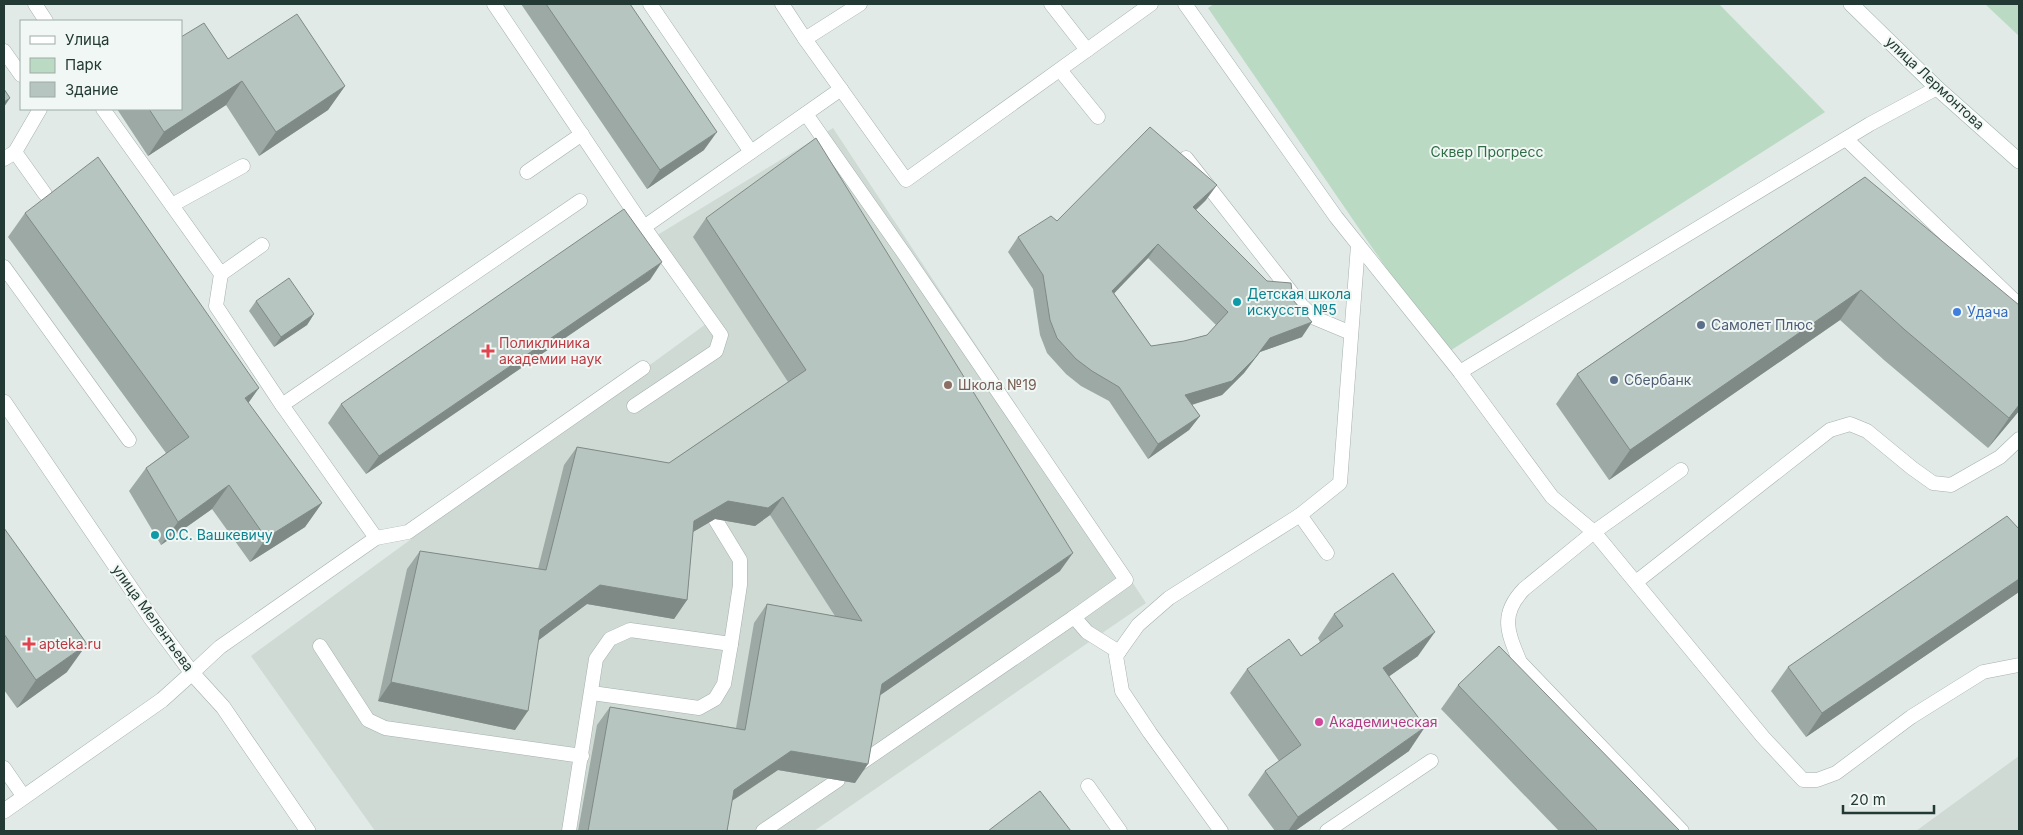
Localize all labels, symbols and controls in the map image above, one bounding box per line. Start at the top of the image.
legend [20,20,182,110]
text: Улица [65,30,109,49]
street label: улица Лермонтова [1882,32,1988,133]
text: Парк [65,55,102,74]
text: Здание [65,80,119,99]
park label: Сквер Прогресс [1431,143,1543,160]
place label: Детская школа искусств №5 [1247,285,1351,318]
marker: Детская школа искусств №5 [1231,296,1243,308]
place label: Удача [1967,303,2008,320]
marker: Удача [1951,306,1963,318]
place label: Самолет Плюс [1711,316,1813,333]
marker: Самолет Плюс [1695,319,1707,331]
place label: Поликлиника академии наук [499,334,602,367]
marker: Поликлиника академии наук [481,344,495,358]
place label: Сбербанк [1624,371,1692,388]
marker: Сбербанк [1608,374,1620,386]
place label: Школа №19 [958,376,1037,393]
marker: Школа №19 [942,379,954,391]
place label: О.С. Вашкевичу [165,526,273,543]
marker: О.С. Вашкевичу [149,529,161,541]
street label: улица Мелентьева [109,561,198,674]
place label: apteka.ru [39,635,101,652]
marker: apteka.ru [23,638,35,650]
place label: Академическая [1329,713,1438,730]
marker: Академическая [1313,716,1325,728]
scale bar [1843,782,1934,814]
text: 20 m [1850,790,1886,809]

